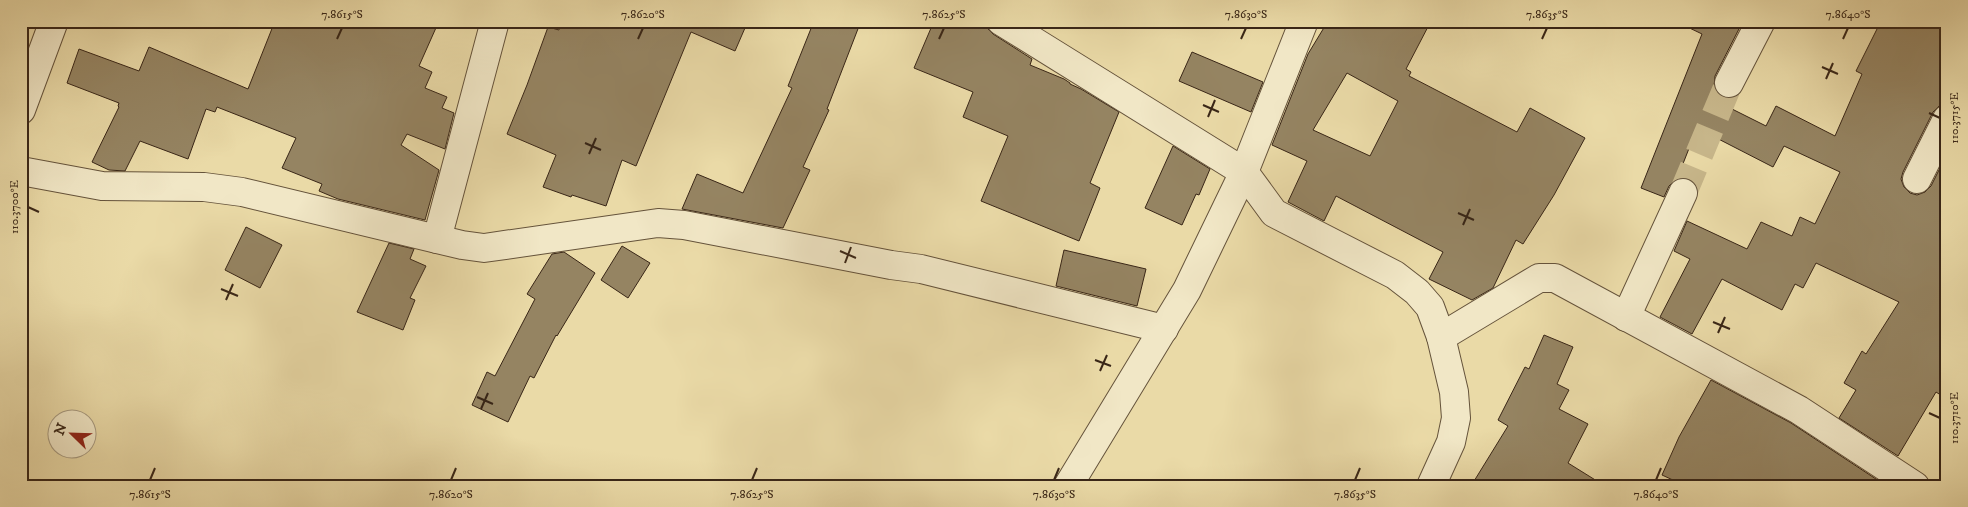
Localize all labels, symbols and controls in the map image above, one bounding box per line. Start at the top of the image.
text: 7.8615°S [321,7,363,22]
text: 7.8620°S [621,7,665,22]
text: 7.8625°S [922,7,966,22]
text: 7.8630°S [1225,7,1267,22]
text: 7.8635°S [1526,7,1568,22]
text: 7.8640°S [1826,7,1870,22]
text: 110.3715°E [1947,92,1962,144]
text: 110.3700°E [7,179,22,234]
text: 110.3710°E [1947,391,1962,444]
north arrow [48,410,98,460]
text: N [50,420,72,438]
text: 7.8615°S [129,487,171,502]
text: 7.8620°S [429,487,473,502]
text: 7.8625°S [730,487,774,502]
text: 7.8630°S [1033,487,1075,502]
text: 7.8635°S [1334,487,1376,502]
text: 7.8640°S [1634,487,1678,502]

